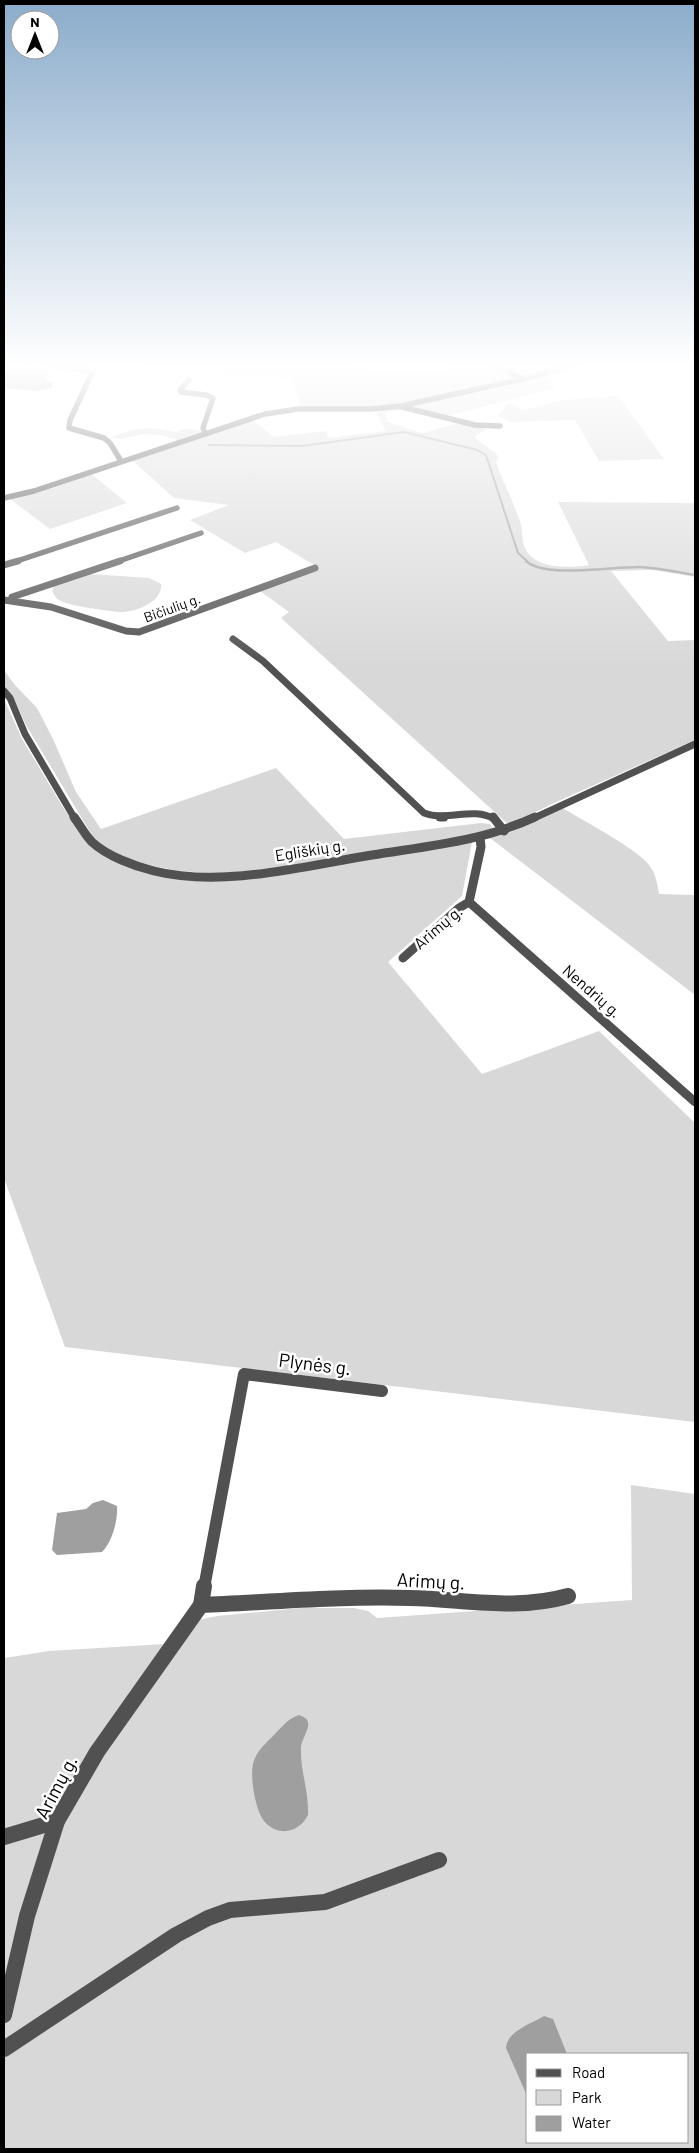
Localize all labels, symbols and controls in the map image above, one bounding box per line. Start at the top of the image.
north arrow [10,10,60,60]
text: N [30,13,40,30]
street label: Bičiulių g. [141,589,203,626]
street label: Egliškių g. [274,835,346,864]
street label: Arimų g. [409,901,466,952]
street label: Nendrių g. [559,960,625,1021]
street label: Plynės g. [278,1348,353,1379]
street label: Arimų g. [396,1567,466,1594]
street label: Arimų g. [29,1751,82,1822]
legend [526,2053,689,2143]
text: Road [572,2063,605,2081]
text: Park [572,2088,602,2106]
text: Water [572,2113,611,2131]

